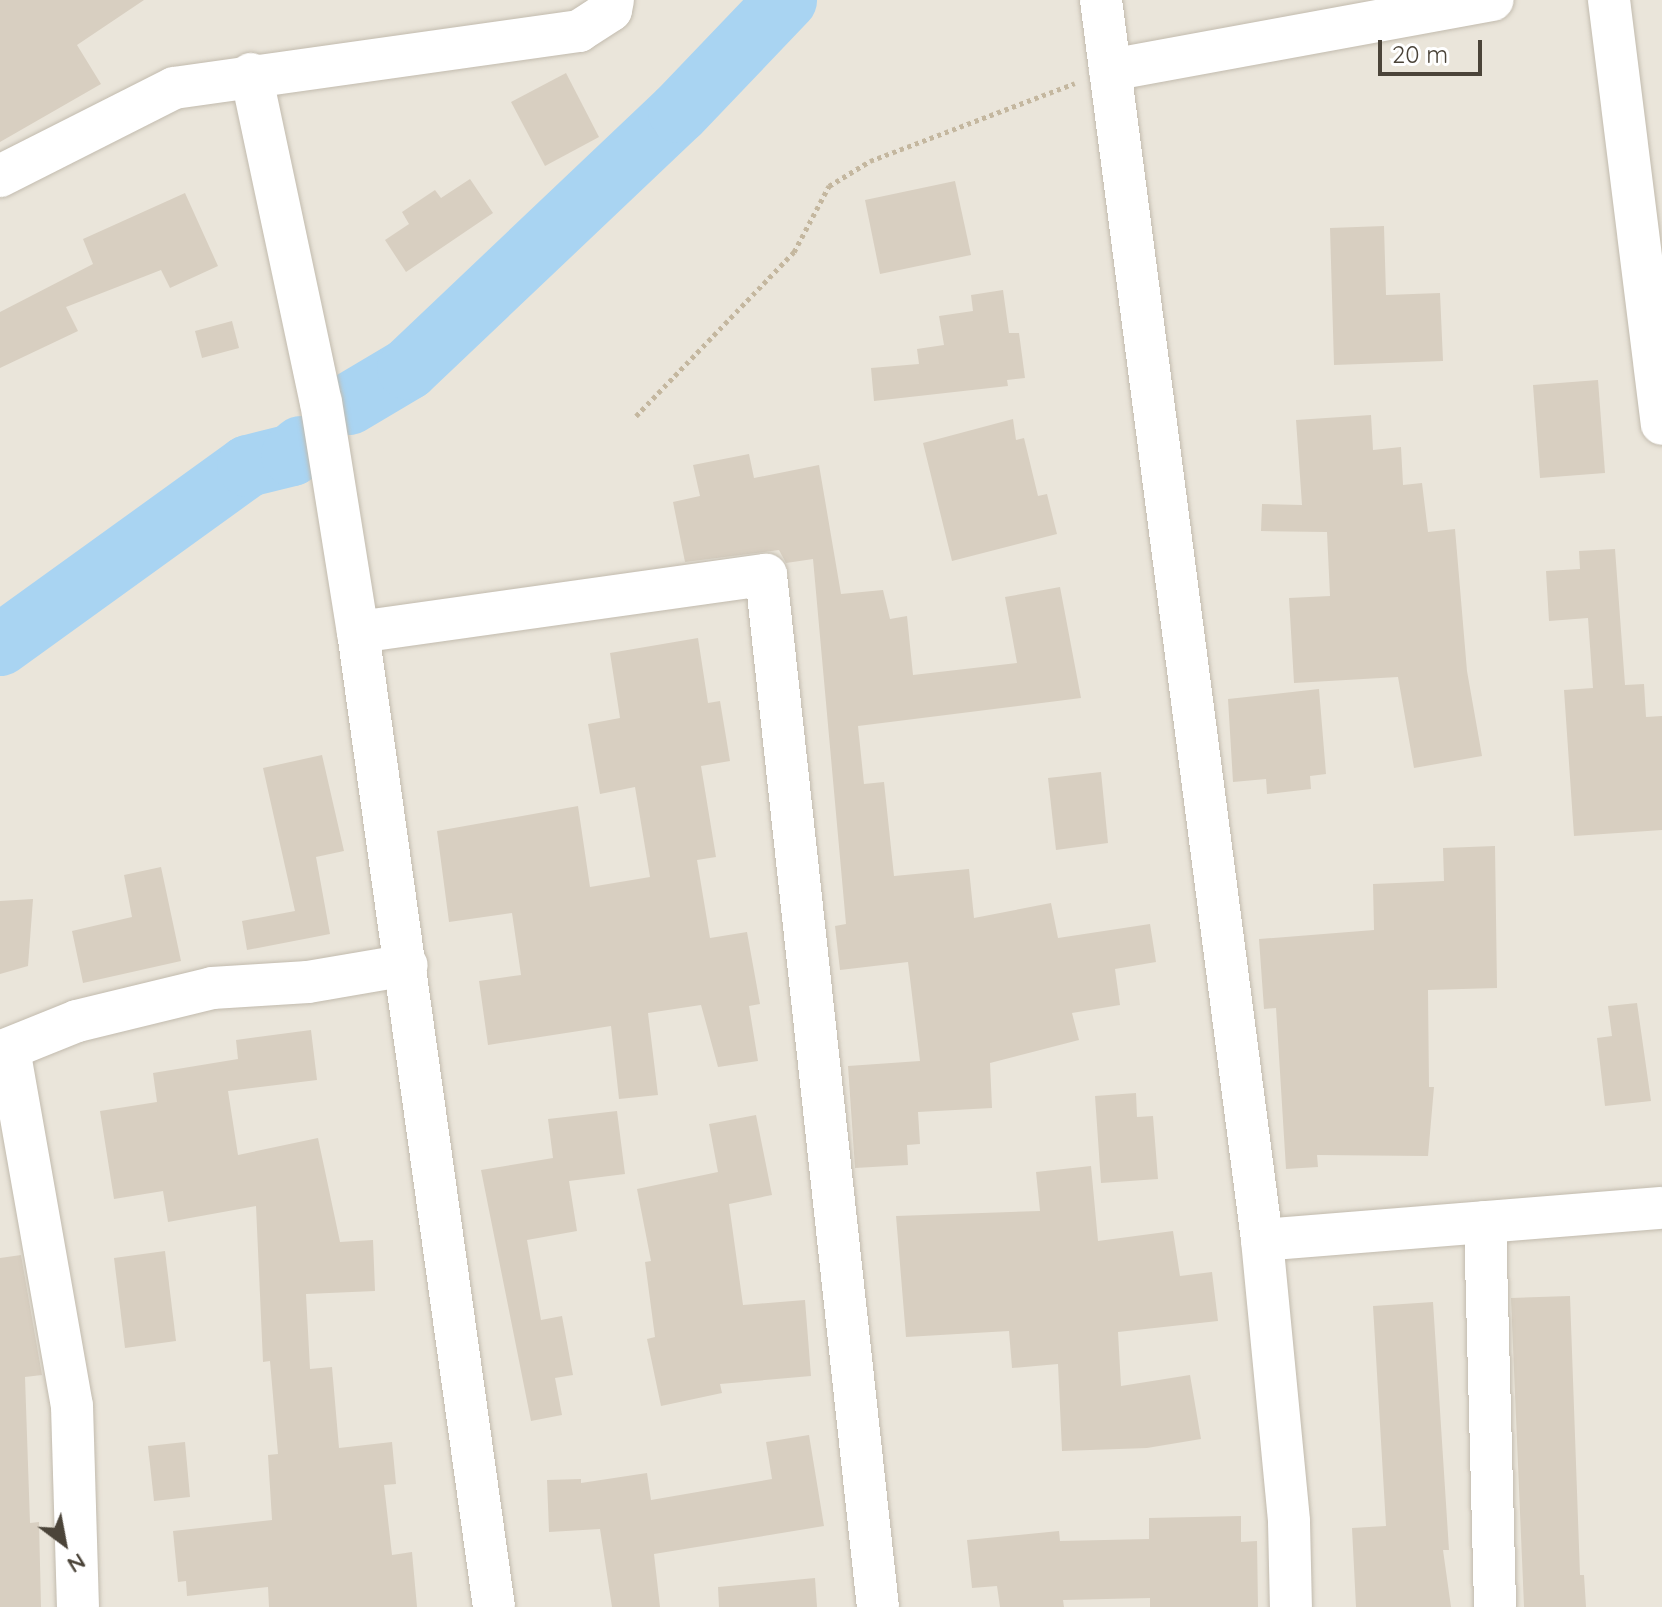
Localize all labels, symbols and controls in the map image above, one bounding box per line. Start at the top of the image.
scale bar [1382,24,1486,74]
text: 20 m [1392,39,1448,69]
north arrow [24,1503,104,1583]
text: N [62,1547,91,1580]

